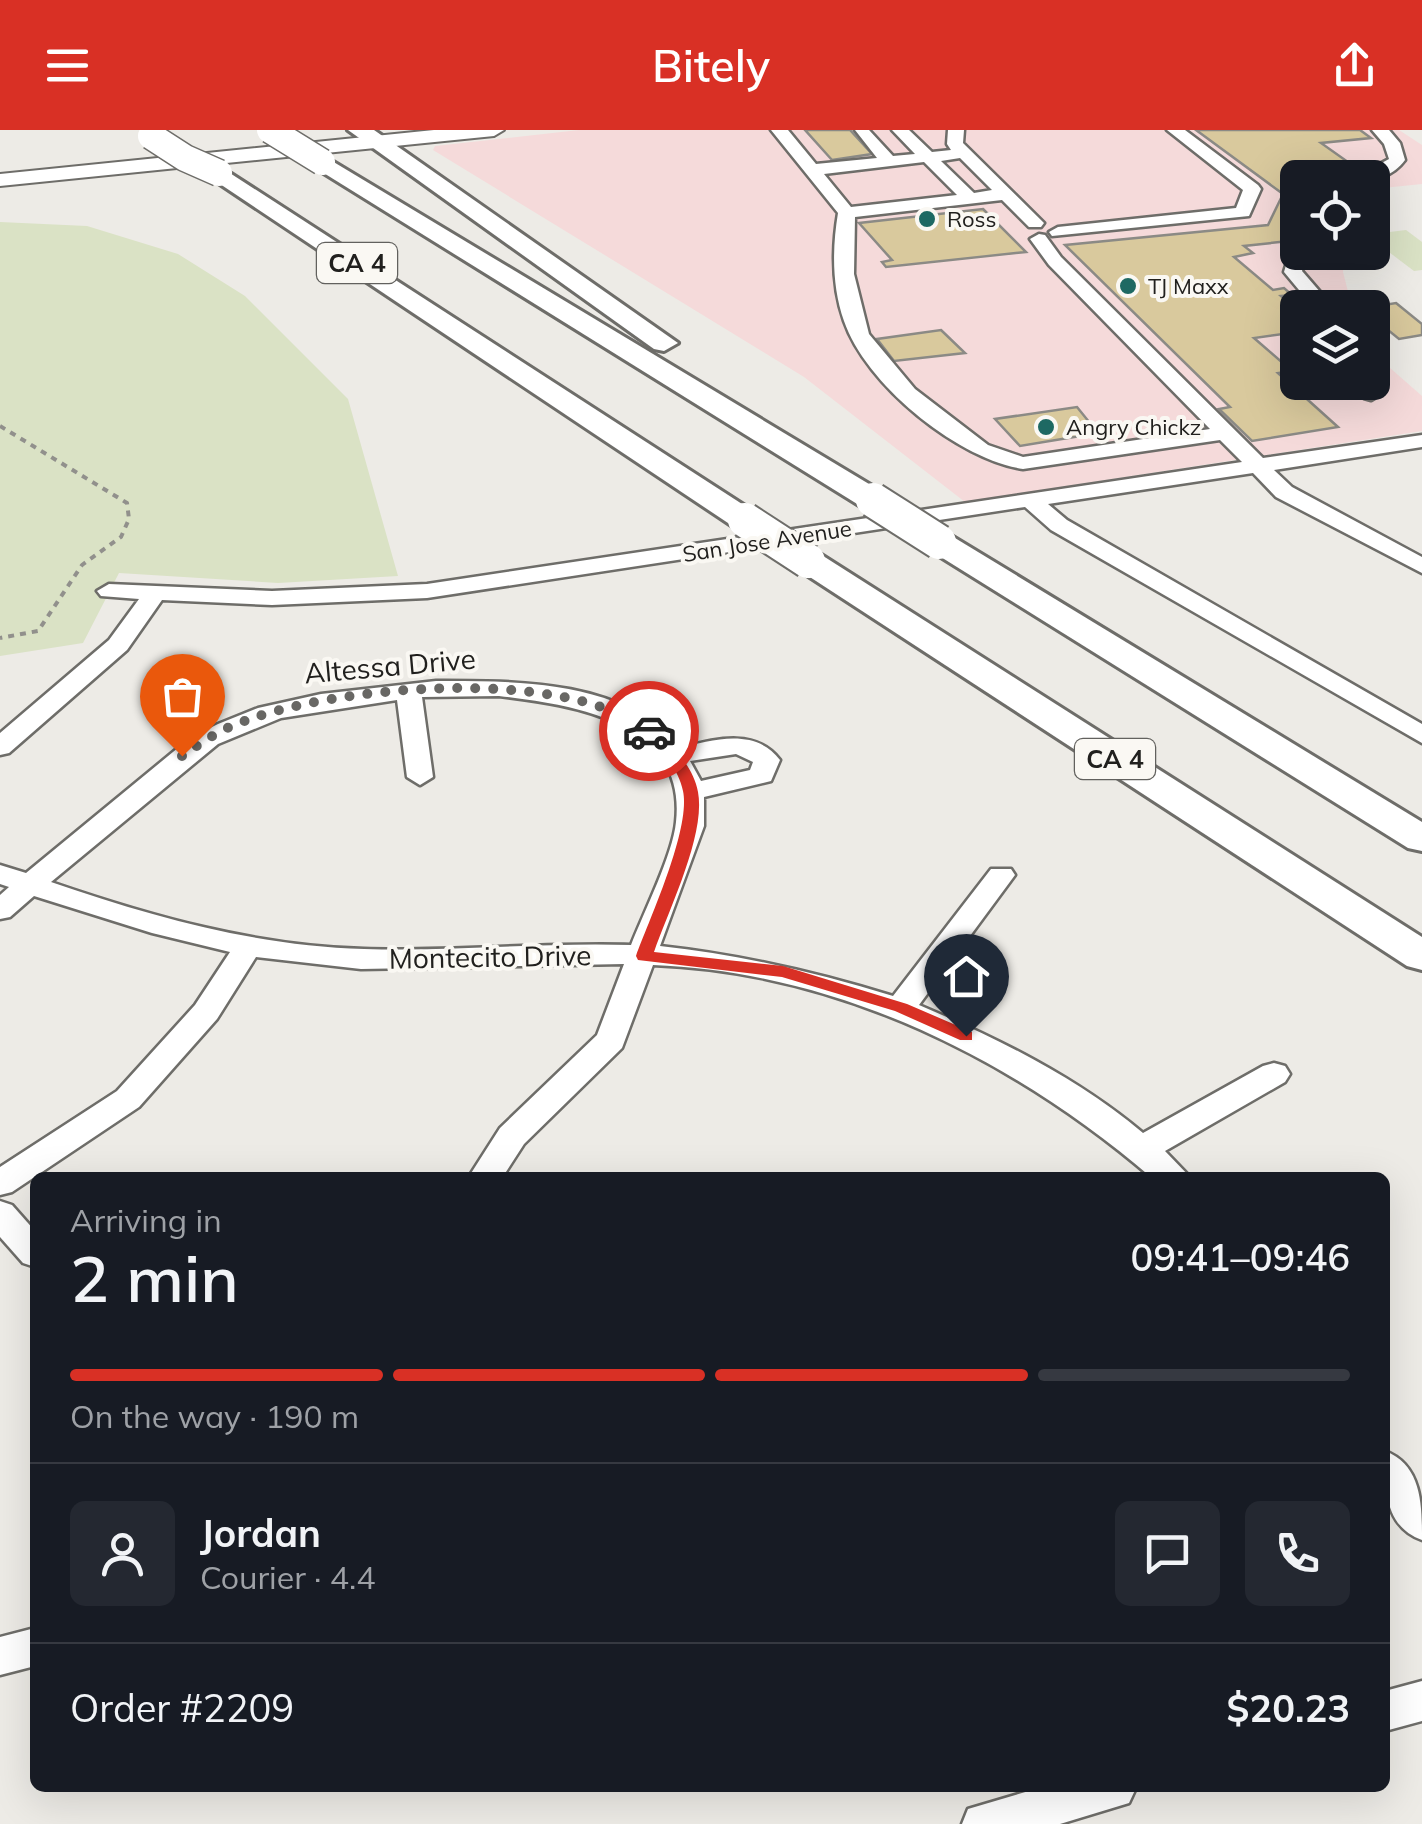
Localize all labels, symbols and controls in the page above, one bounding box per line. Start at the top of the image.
text: Bitely [652,37,770,93]
icon: menu [40,38,95,93]
icon: share [1327,38,1382,93]
map controls [1280,160,1390,400]
button: locate [1280,160,1390,270]
place label: Ross [947,205,996,233]
marker: Ross [916,208,938,230]
road number: CA 4 [317,243,397,283]
place label: TJ Maxx [1148,272,1229,300]
marker: TJ Maxx [1117,275,1139,297]
button: layers [1280,290,1390,400]
place label: Angry Chickz [1066,413,1201,441]
marker: Angry Chickz [1035,416,1057,438]
street label: San Jose Avenue [681,514,853,568]
street label: Altessa Drive [303,641,477,690]
pin [140,654,225,757]
icon: bag [155,669,210,724]
courier [599,681,699,781]
icon: car [622,704,677,759]
road number: CA 4 [1075,739,1155,779]
pin [924,934,1009,1037]
street label: Montecito Drive [388,937,592,976]
icon: home [939,949,994,1004]
text: Arriving in [70,1200,222,1240]
text: 09:41–09:46 [1130,1233,1350,1281]
text: 2 min [70,1237,239,1318]
text: On the way · 190 m [70,1396,359,1436]
button: person [70,1501,175,1606]
button: chat [1115,1501,1220,1606]
button: phone [1245,1501,1350,1606]
text: Jordan [200,1509,321,1557]
text: Courier · 4.4 [200,1557,376,1597]
text: Order #2209 [70,1684,294,1732]
text: $20.23 [1227,1684,1350,1732]

